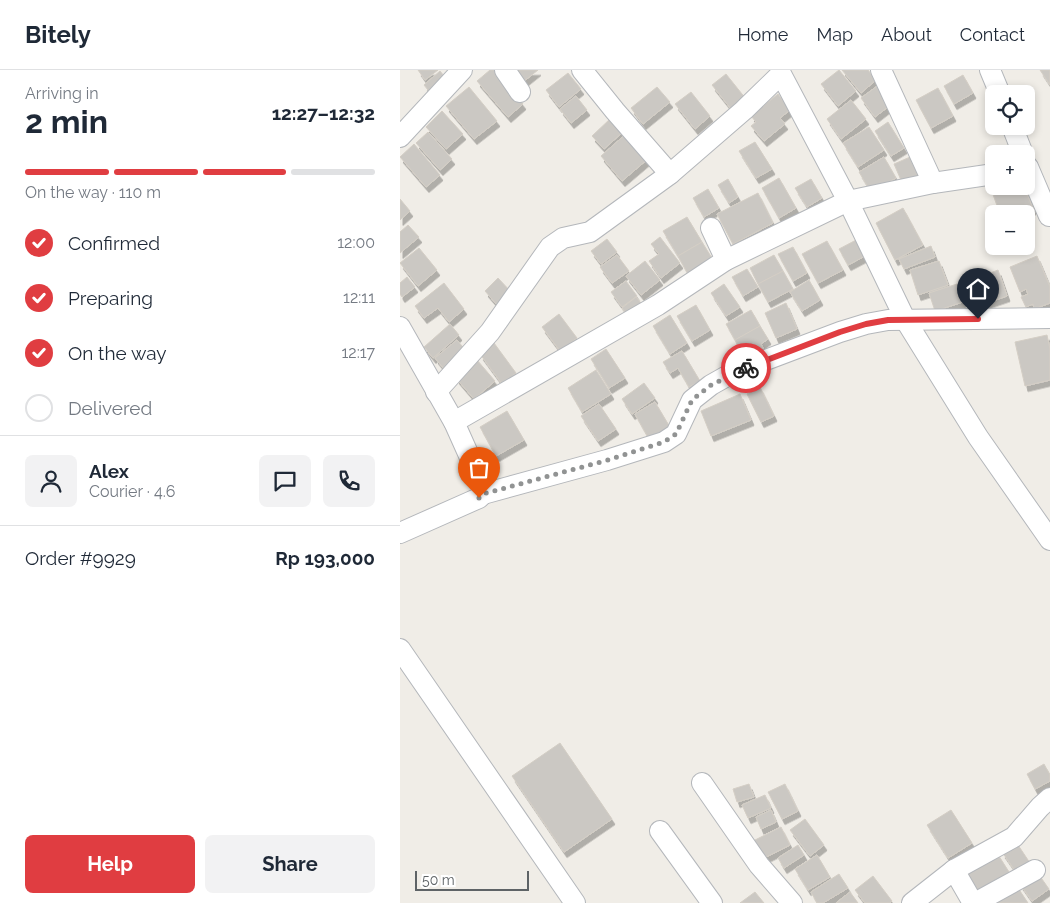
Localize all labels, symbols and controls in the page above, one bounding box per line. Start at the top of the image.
text: Bitely [25,20,91,49]
text: Home [737,24,788,45]
text: Map [816,24,853,45]
text: About [881,24,932,45]
text: Contact [960,24,1025,45]
text: Arriving in [25,84,99,103]
map controls [985,85,1035,255]
button: locate [985,85,1035,135]
text: 12:27–12:32 [272,102,375,124]
text: 2 min [25,103,108,140]
button: + [985,145,1035,195]
text: On the way · 110 m [25,183,161,202]
button: − [985,205,1035,255]
icon: check [25,229,53,257]
text: Confirmed [68,232,160,254]
text: 12:00 [337,233,375,252]
pin [957,268,999,319]
icon: home [964,275,992,303]
icon: check [25,284,53,312]
text: Preparing [68,287,153,309]
text: 12:11 [343,288,375,307]
icon: check [25,339,53,367]
text: On the way [68,342,167,364]
text: 12:17 [341,343,375,362]
courier [721,343,771,393]
icon: bike [732,354,760,382]
text: Delivered [68,397,152,419]
pin [458,447,500,498]
icon: bag [465,454,493,482]
button: person [25,455,77,507]
button: chat [259,455,311,507]
button: phone [323,455,375,507]
text: Alex [89,460,129,482]
text: Courier · 4.6 [89,482,175,501]
text: Order #9929 [25,547,136,569]
text: Rp 193,000 [275,547,375,569]
button: Help [25,835,195,893]
button: Share [205,835,375,893]
scale bar [415,868,529,891]
text: 50 m [422,872,455,888]

